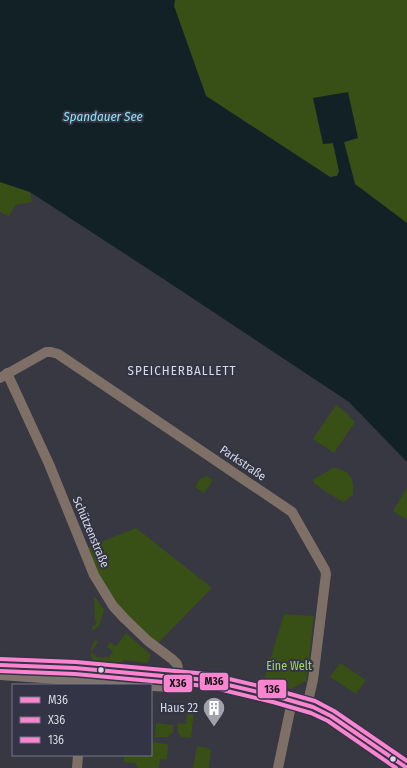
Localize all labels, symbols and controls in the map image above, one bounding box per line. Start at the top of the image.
water label: Spandauer See [62,109,143,124]
district label: SPEICHERBALLETT [128,363,236,378]
street label: Parkstraße [217,443,269,483]
street label: Schützenstraße [70,494,112,570]
park label: Eine Welt [266,659,312,673]
unlabelled marker [96,665,106,675]
line badge: M36 [199,672,229,691]
line badge: X36 [163,674,193,693]
text: M36 [205,675,224,688]
text: X36 [169,677,187,690]
line badge: 136 [257,679,287,699]
text: 136 [264,683,280,696]
legend [12,684,152,756]
text: M36 [48,693,68,707]
building icon: Haus 22 [201,695,227,728]
place label: Haus 22 [160,701,198,715]
text: X36 [48,713,65,727]
text: 136 [48,733,64,747]
unlabelled marker [388,754,398,764]

